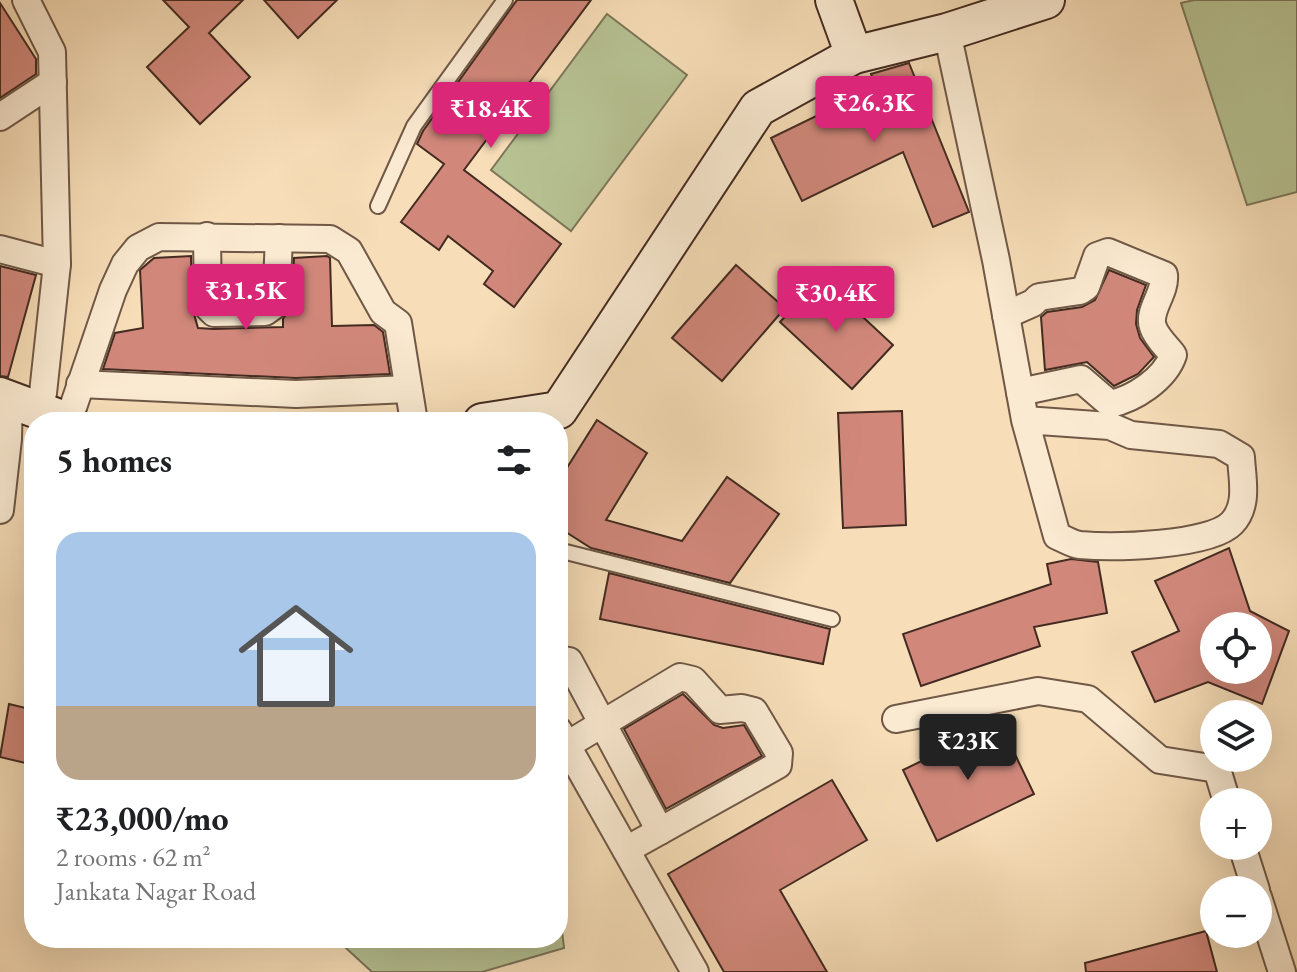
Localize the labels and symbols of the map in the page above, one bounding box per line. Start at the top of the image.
pin: ₹26.3K [809,76,939,144]
pin: ₹18.4K [426,82,556,150]
pin: ₹31.5K [181,264,311,332]
pin: ₹30.4K [771,266,901,334]
pin: ₹23K [921,714,1015,782]

